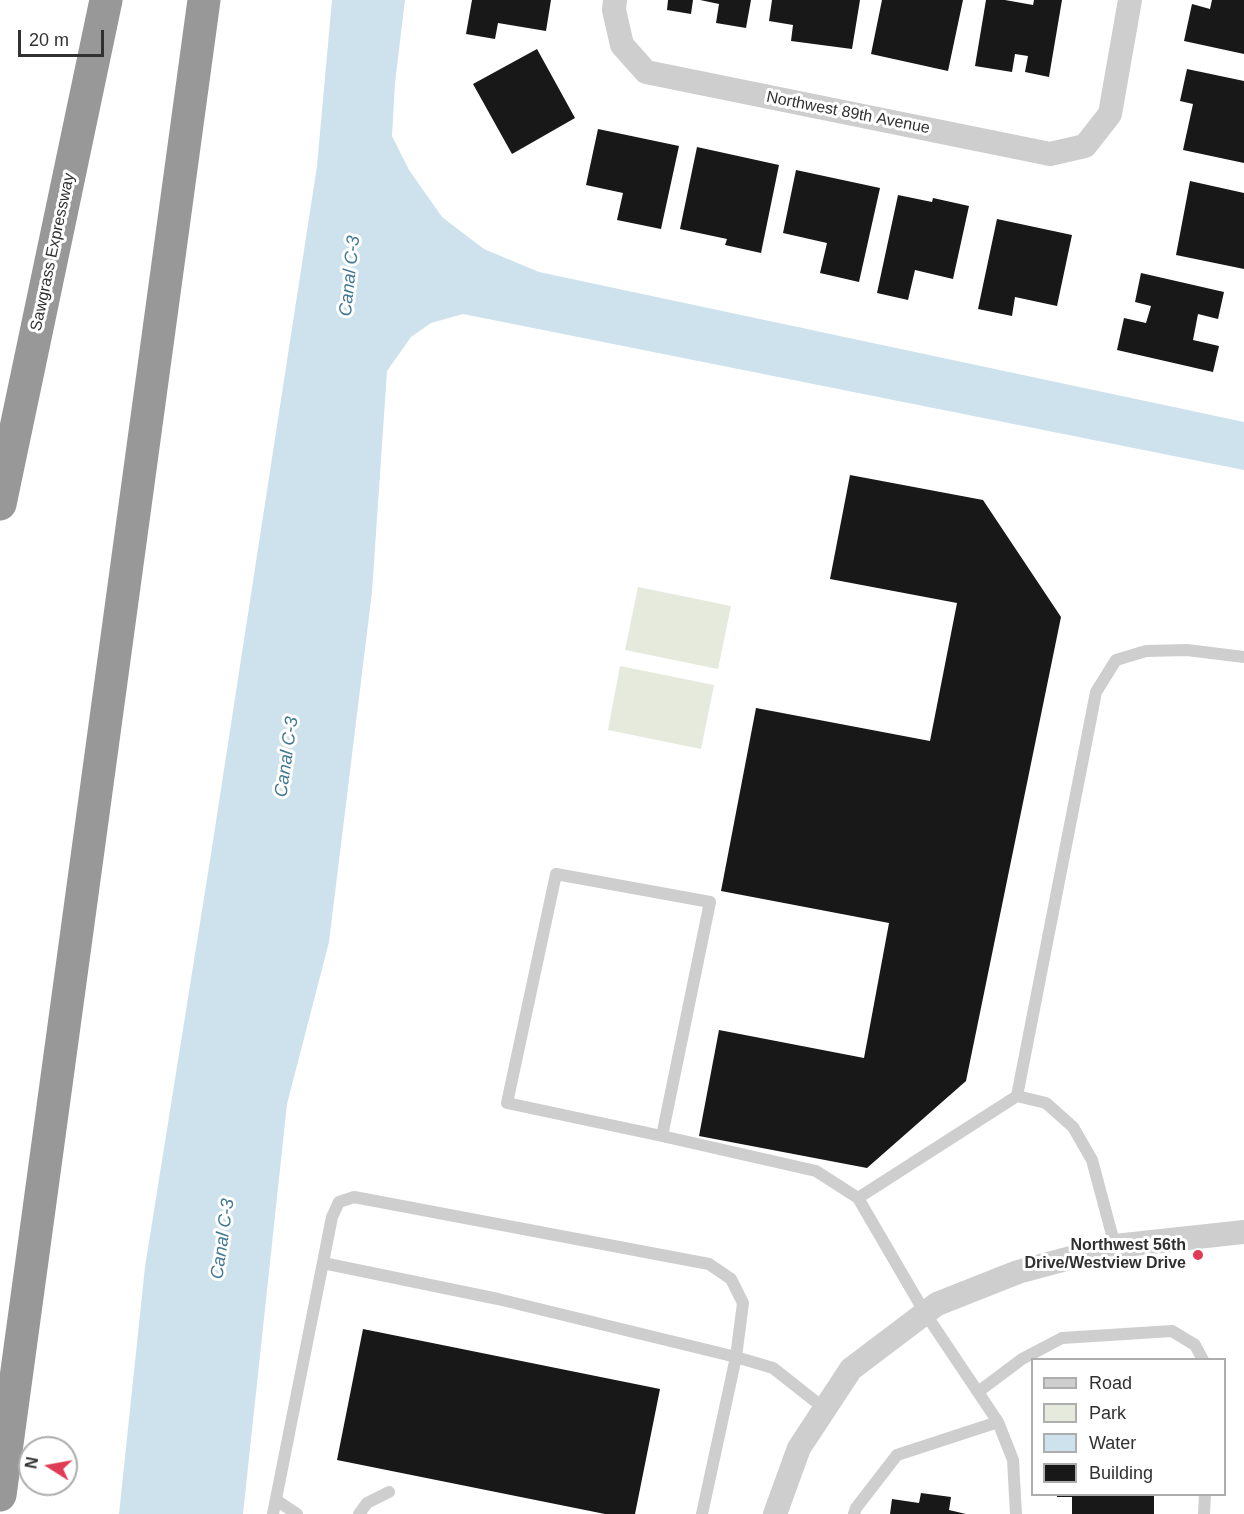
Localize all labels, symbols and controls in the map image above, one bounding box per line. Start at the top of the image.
scale bar [21,18,106,56]
text: 20 m [29,30,69,50]
street label: Northwest 89th Avenue [765,88,931,138]
street label: Sawgrass Expressway [27,171,79,333]
water label: Canal C-3 [335,235,365,317]
water label: Canal C-3 [271,715,303,799]
water label: Canal C-3 [207,1197,239,1281]
place label: Northwest 56th Drive/Westview Drive [1024,1236,1186,1274]
marker: Northwest 56th Drive/Westview Drive [1191,1248,1205,1262]
legend [1031,1358,1226,1496]
text: Road [1089,1373,1132,1393]
text: Park [1089,1403,1126,1423]
text: Water [1089,1433,1136,1453]
north arrow [18,1436,78,1496]
text: N [22,1456,41,1470]
text: Building [1089,1463,1153,1483]

